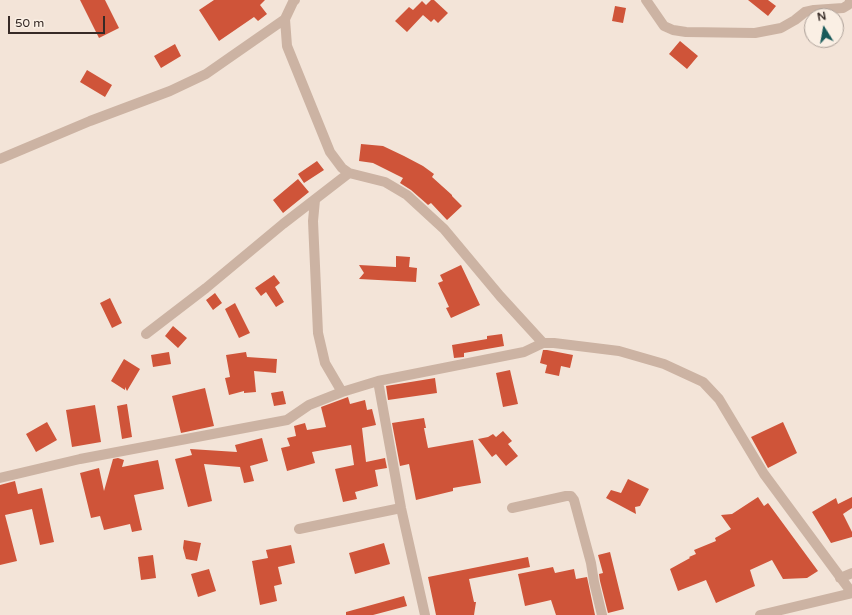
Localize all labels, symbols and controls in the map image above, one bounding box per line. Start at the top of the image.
scale bar [10,8,107,34]
north arrow [804,8,844,48]
text: N [816,9,827,24]
text: 50 m [15,16,44,30]

